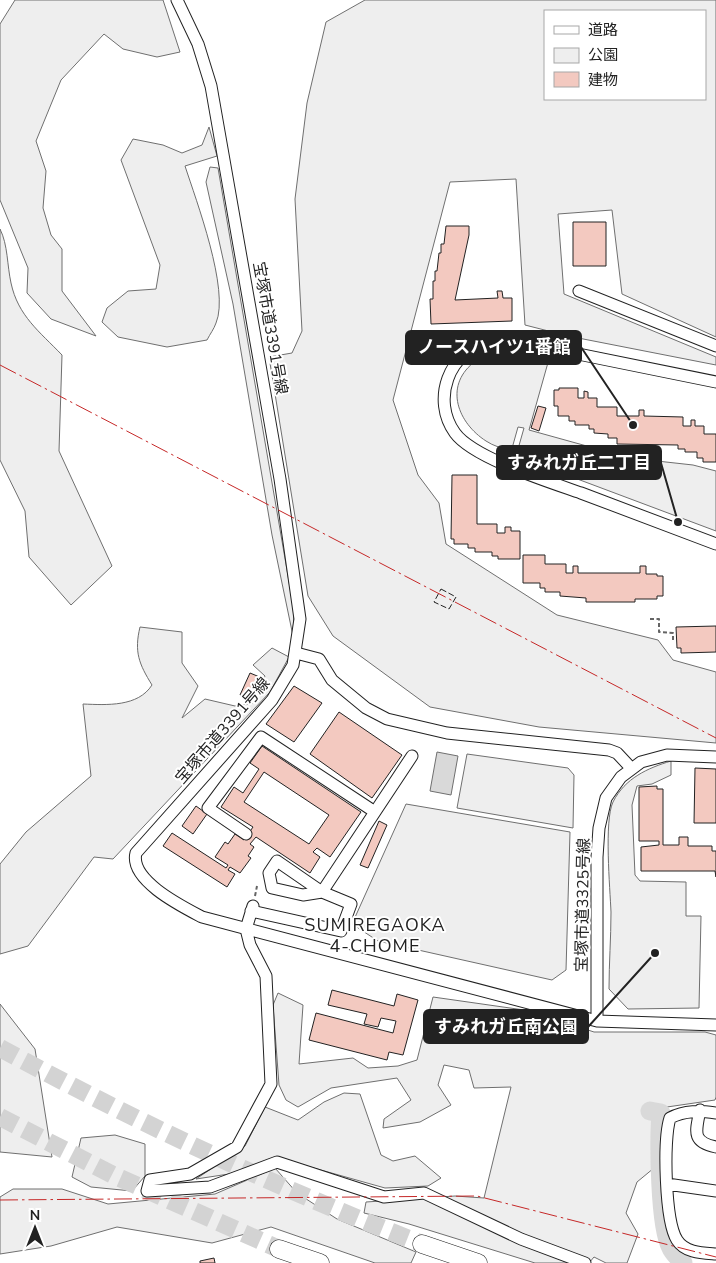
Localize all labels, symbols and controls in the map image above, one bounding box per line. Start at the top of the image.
legend [544,10,706,100]
text: 道路 [588,20,618,40]
text: 公園 [588,45,618,65]
text: 建物 [588,70,618,90]
street label: 宝塚市道3391号線 [248,260,293,396]
callout: ノースハイツ1番館 [406,331,581,364]
text: ノースハイツ1番館 [417,335,571,359]
callout: すみれガ丘二丁目 [497,446,661,479]
text: すみれガ丘二丁目 [507,451,651,475]
street label: 宝塚市道3391号線 [170,673,275,789]
street label: 宝塚市道3325号線 [571,838,595,972]
district label: SUMIREGAOKA 4-CHOME [304,913,446,958]
callout: すみれガ丘南公園 [424,1010,588,1043]
text: すみれガ丘南公園 [434,1015,578,1039]
north arrow [10,1203,60,1253]
text: N [30,1206,40,1225]

